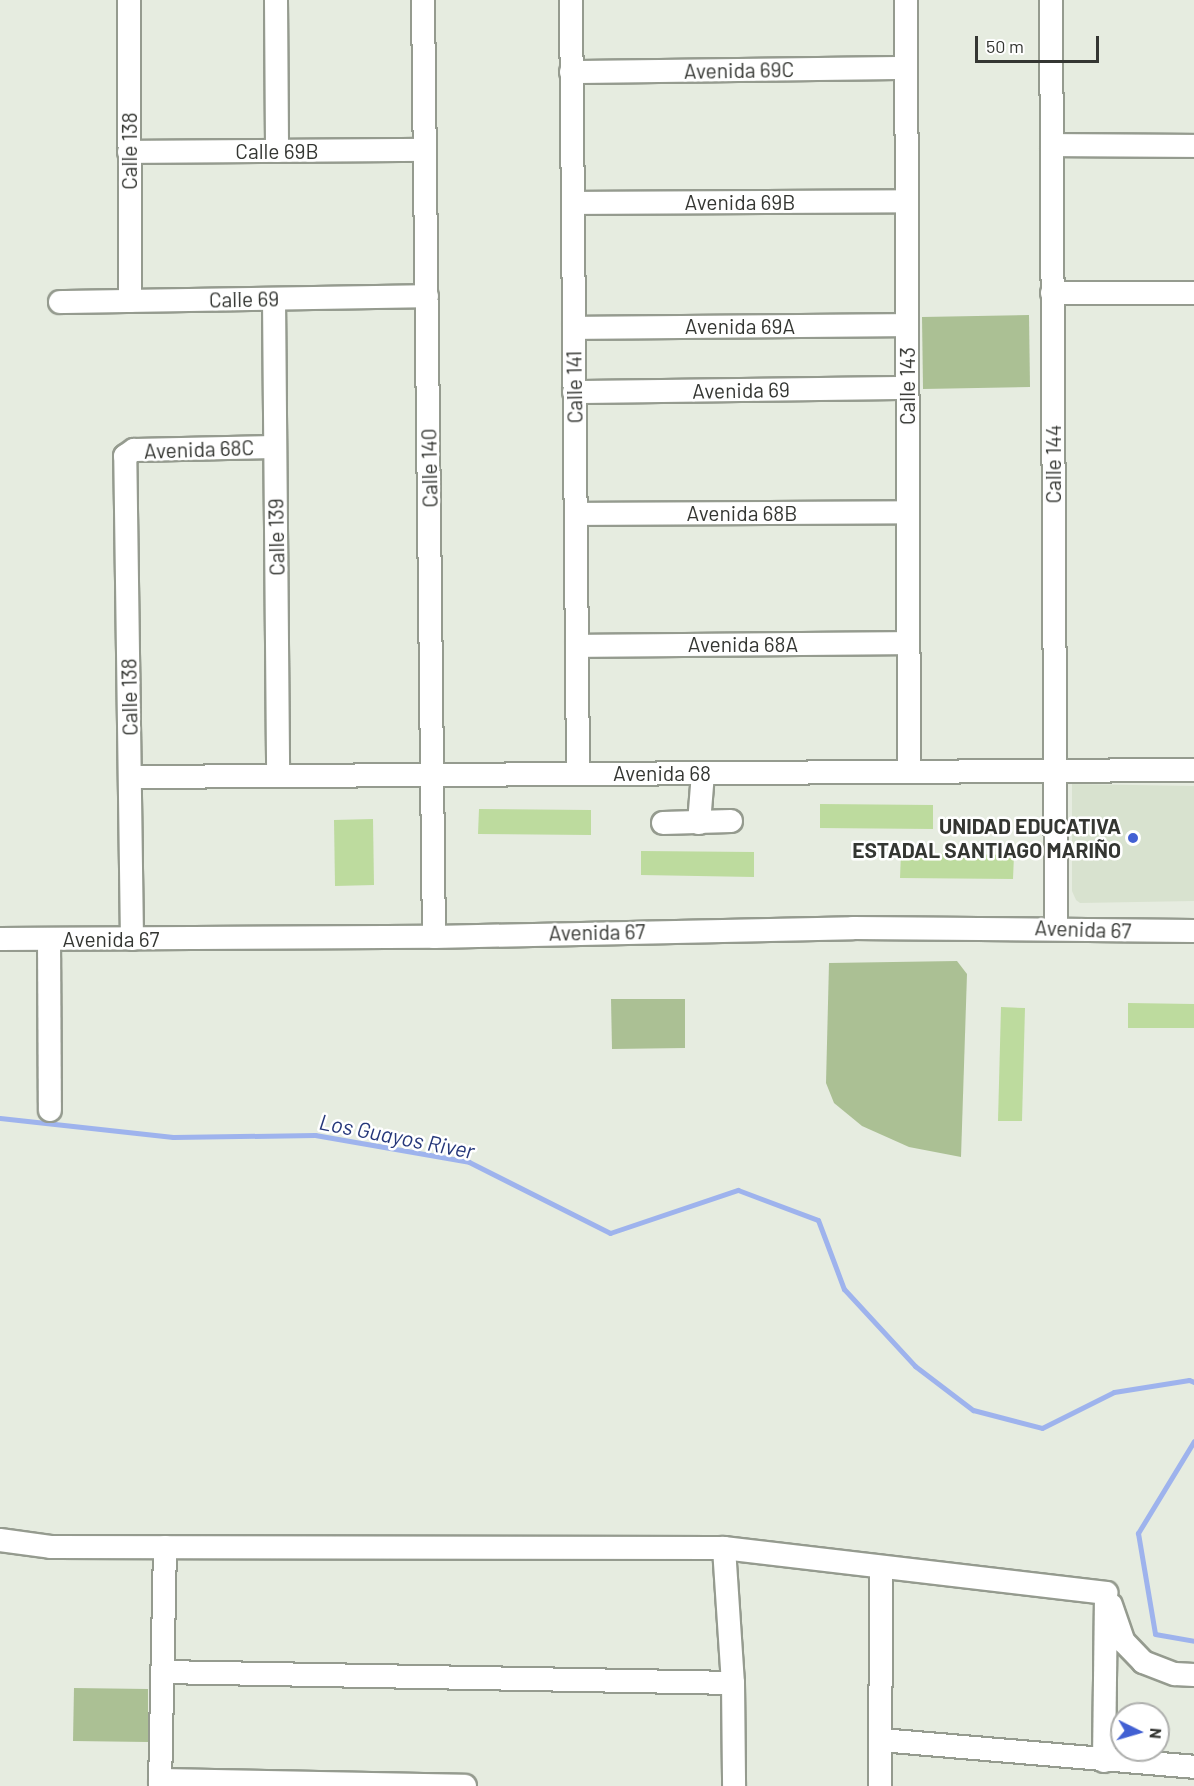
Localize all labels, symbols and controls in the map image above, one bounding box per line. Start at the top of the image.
scale bar [978,24,1102,62]
text: 50 m [986,35,1024,57]
street label: Avenida 69C [684,56,794,84]
street label: Calle 138 [116,112,142,190]
street label: Calle 69B [235,138,319,164]
street label: Avenida 69B [685,189,795,215]
street label: Calle 69 [209,286,279,312]
street label: Avenida 69A [685,313,795,339]
street label: Calle 143 [894,347,920,425]
street label: Calle 141 [561,350,587,424]
street label: Avenida 69 [692,377,790,403]
street label: Calle 144 [1040,425,1066,503]
street label: Calle 140 [416,428,442,508]
street label: Avenida 68C [143,434,255,464]
street label: Calle 139 [263,498,289,576]
street label: Avenida 68B [687,500,797,526]
street label: Avenida 68A [688,631,798,657]
street label: Calle 138 [116,658,142,736]
street label: Avenida 68 [613,760,711,786]
place label: UNIDAD EDUCATIVA ESTADAL SANTIAGO MARIÑO [852,813,1121,863]
marker: UNIDAD EDUCATIVA ESTADAL SANTIAGO MARIÑO [1126,831,1140,845]
street label: Avenida 67 [1034,915,1132,943]
street label: Avenida 67 [548,919,646,945]
street label: Avenida 67 [63,926,159,952]
water label: Los Guayos River [317,1108,477,1164]
north arrow [1110,1702,1170,1762]
text: N [1147,1727,1166,1740]

